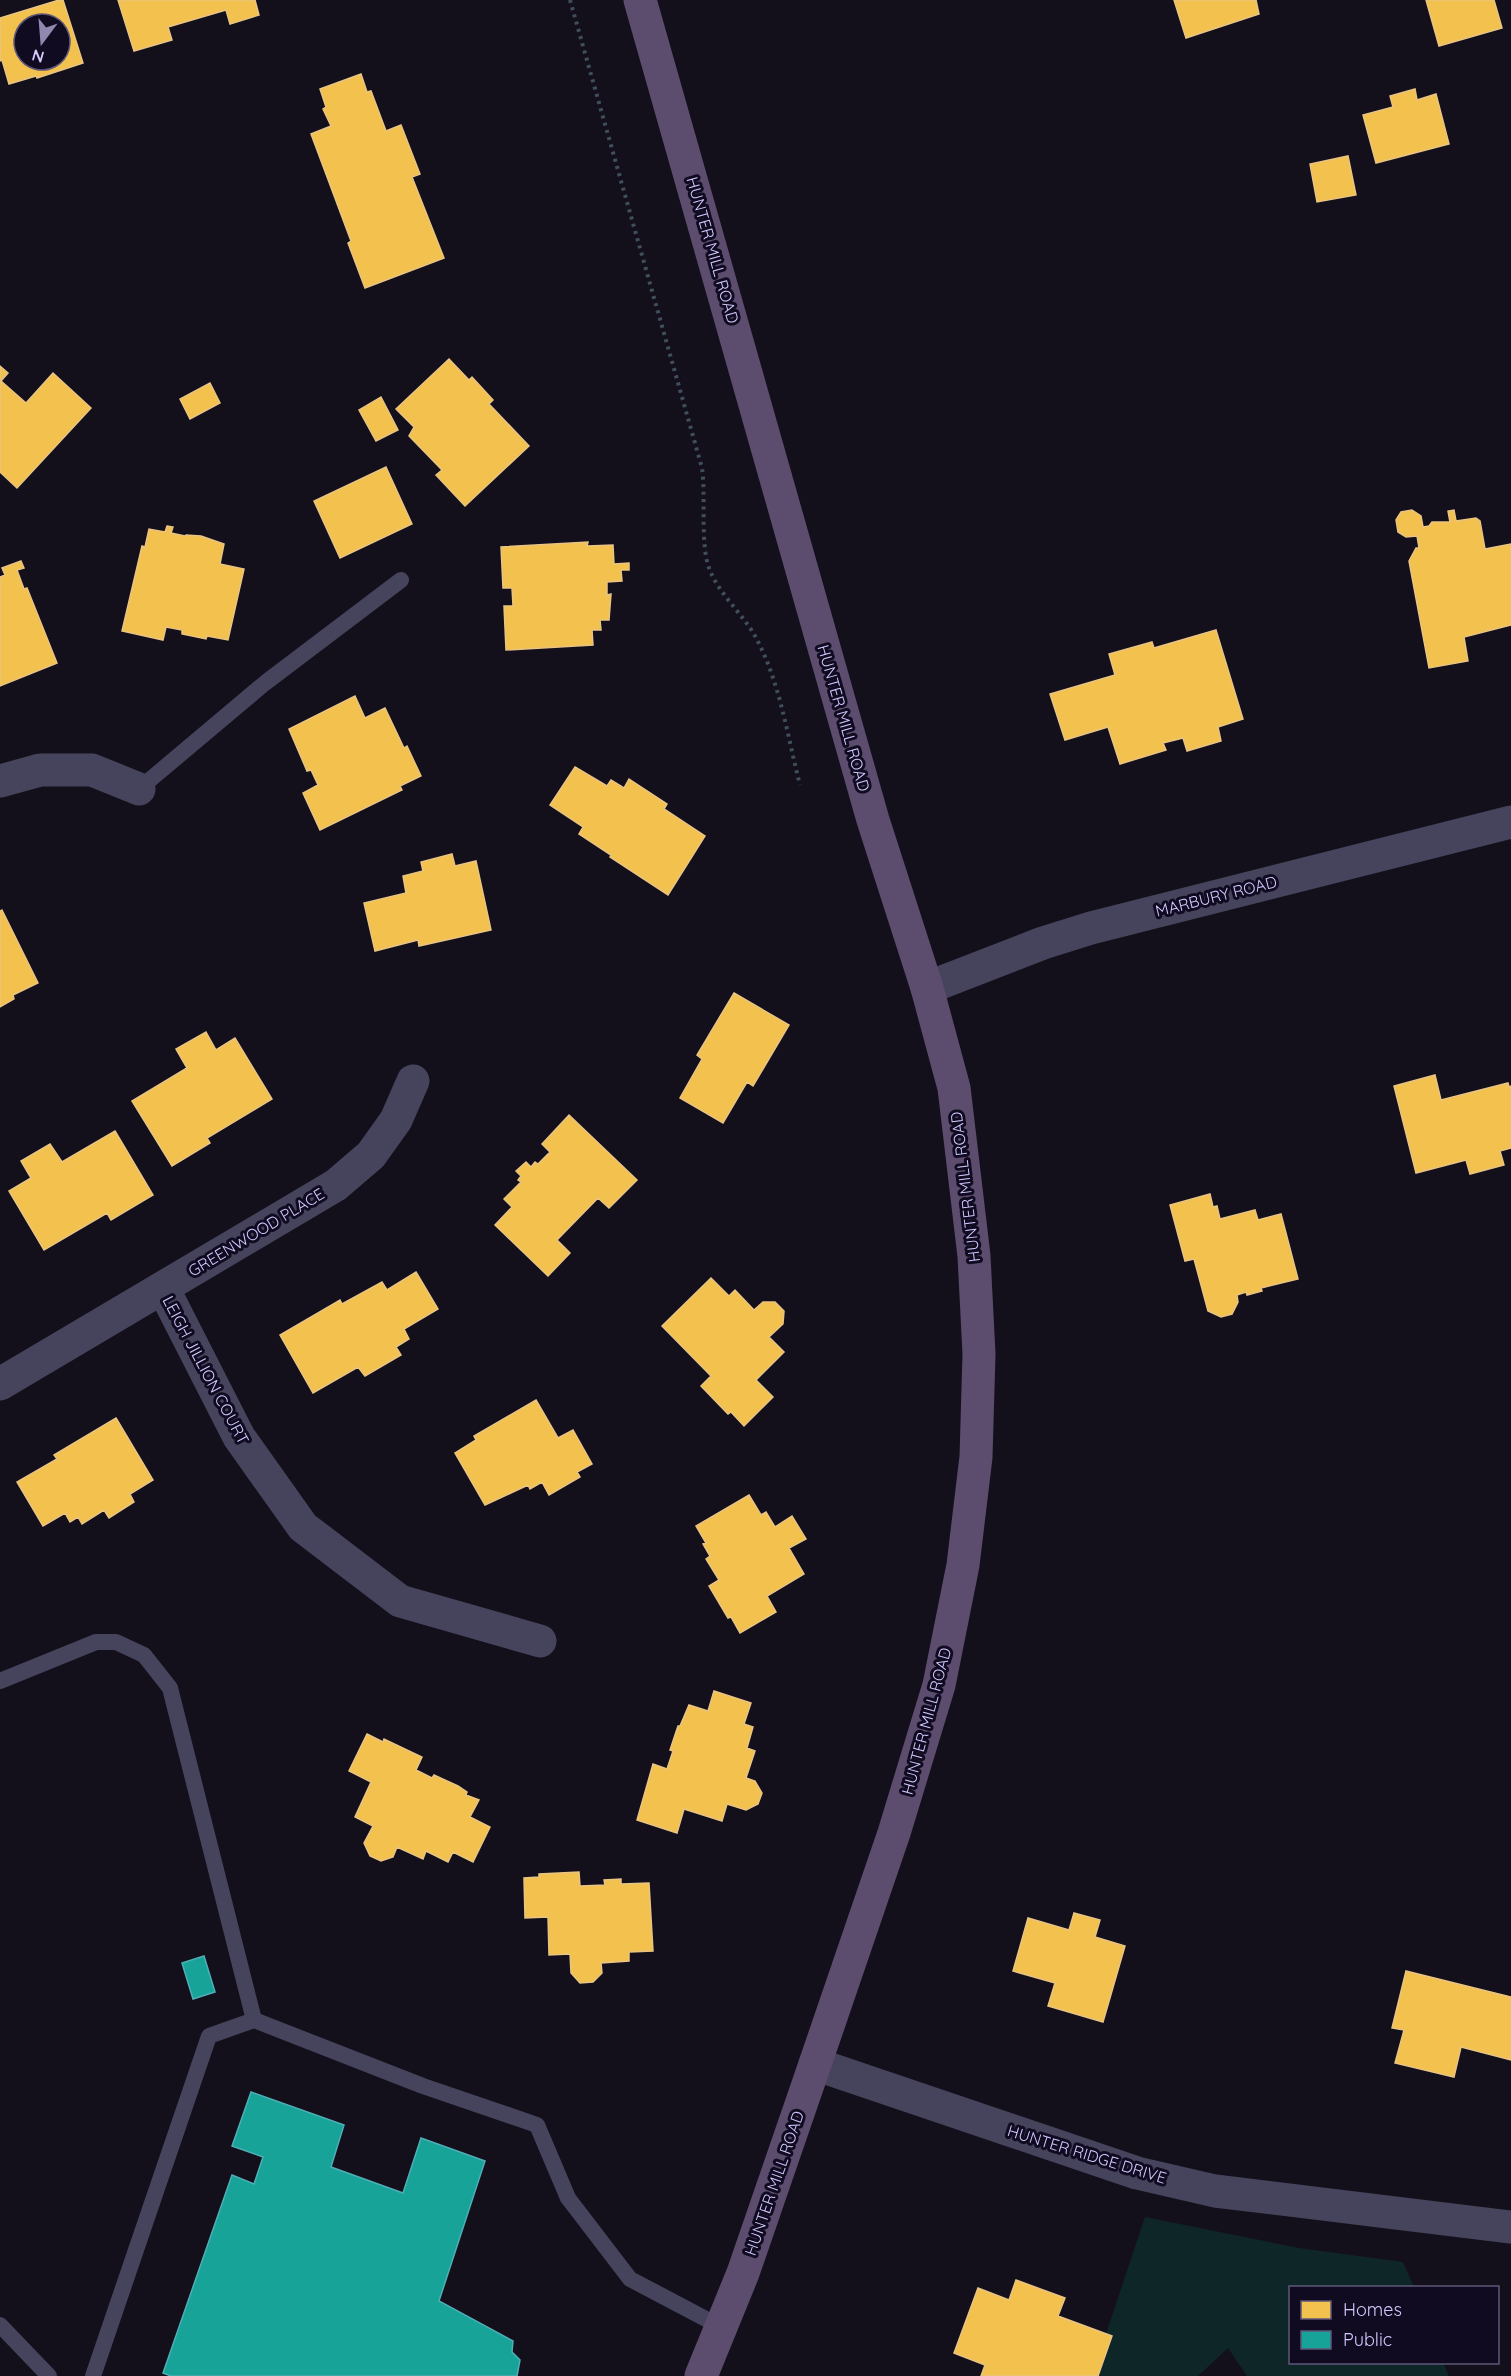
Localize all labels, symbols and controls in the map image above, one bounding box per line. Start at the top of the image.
north arrow [12,12,72,72]
text: N [29,45,46,68]
street label: HUNTER MILL ROAD [682,174,744,326]
street label: HUNTER MILL ROAD [813,642,875,794]
street label: MARBURY ROAD [1153,871,1279,921]
street label: HUNTER MILL ROAD [946,1111,984,1263]
street label: GREENWOOD PLACE [184,1183,328,1281]
street label: LEIGH JILLION COURT [158,1292,254,1448]
street label: HUNTER MILL ROAD [897,1645,955,1797]
street label: HUNTER MILL ROAD [740,2108,808,2258]
street label: HUNTER RIDGE DRIVE [1005,2120,1169,2188]
legend [1289,2286,1499,2364]
text: Homes [1343,2298,1402,2321]
text: Public [1343,2328,1392,2351]

